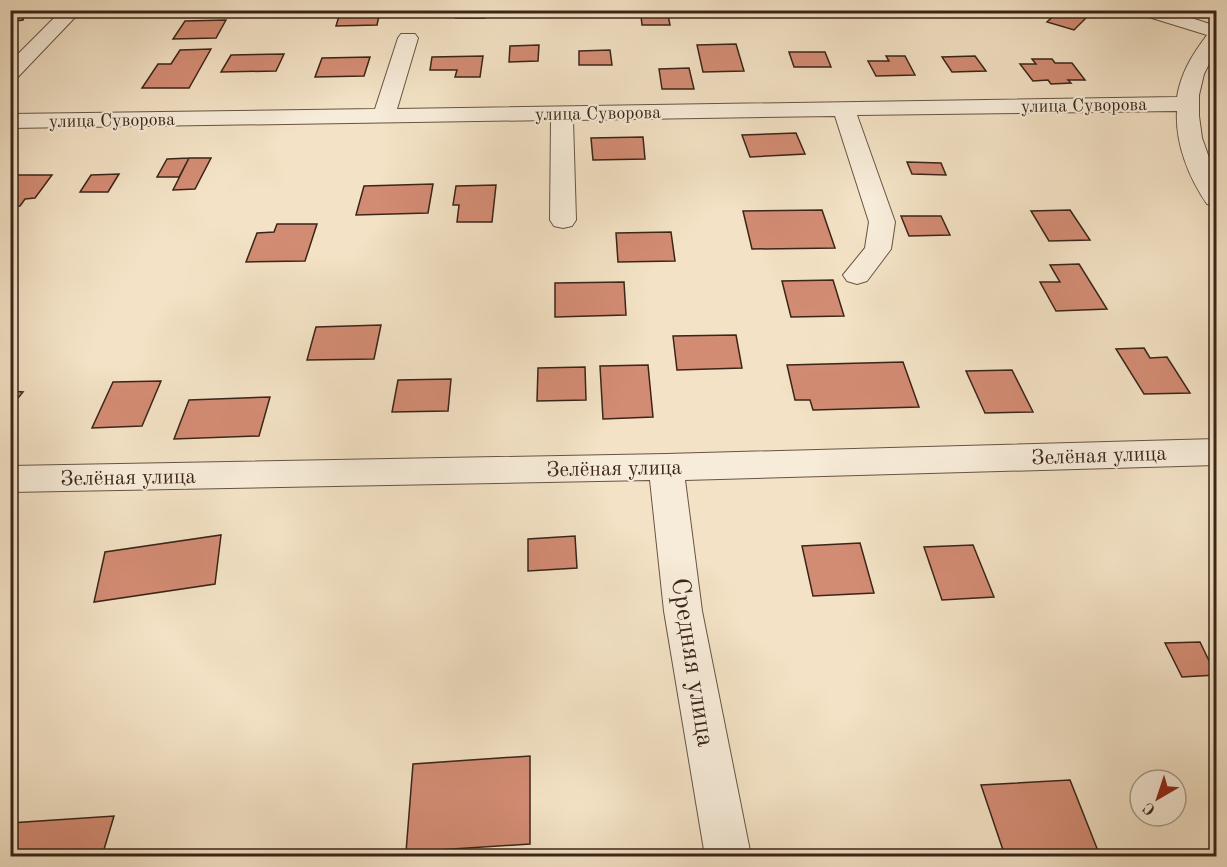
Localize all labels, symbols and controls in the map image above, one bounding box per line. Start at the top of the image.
street label: улица Суворова [1021,96,1147,116]
street label: улица Суворова [535,104,661,124]
street label: улица Суворова [49,111,175,131]
street label: Зелёная улица [1031,444,1167,469]
street label: Зелёная улица [546,458,682,481]
street label: Зелёная улица [60,467,196,490]
street label: Средняя улица [666,576,718,749]
north arrow [1128,768,1188,828]
text: С [1141,799,1159,818]

